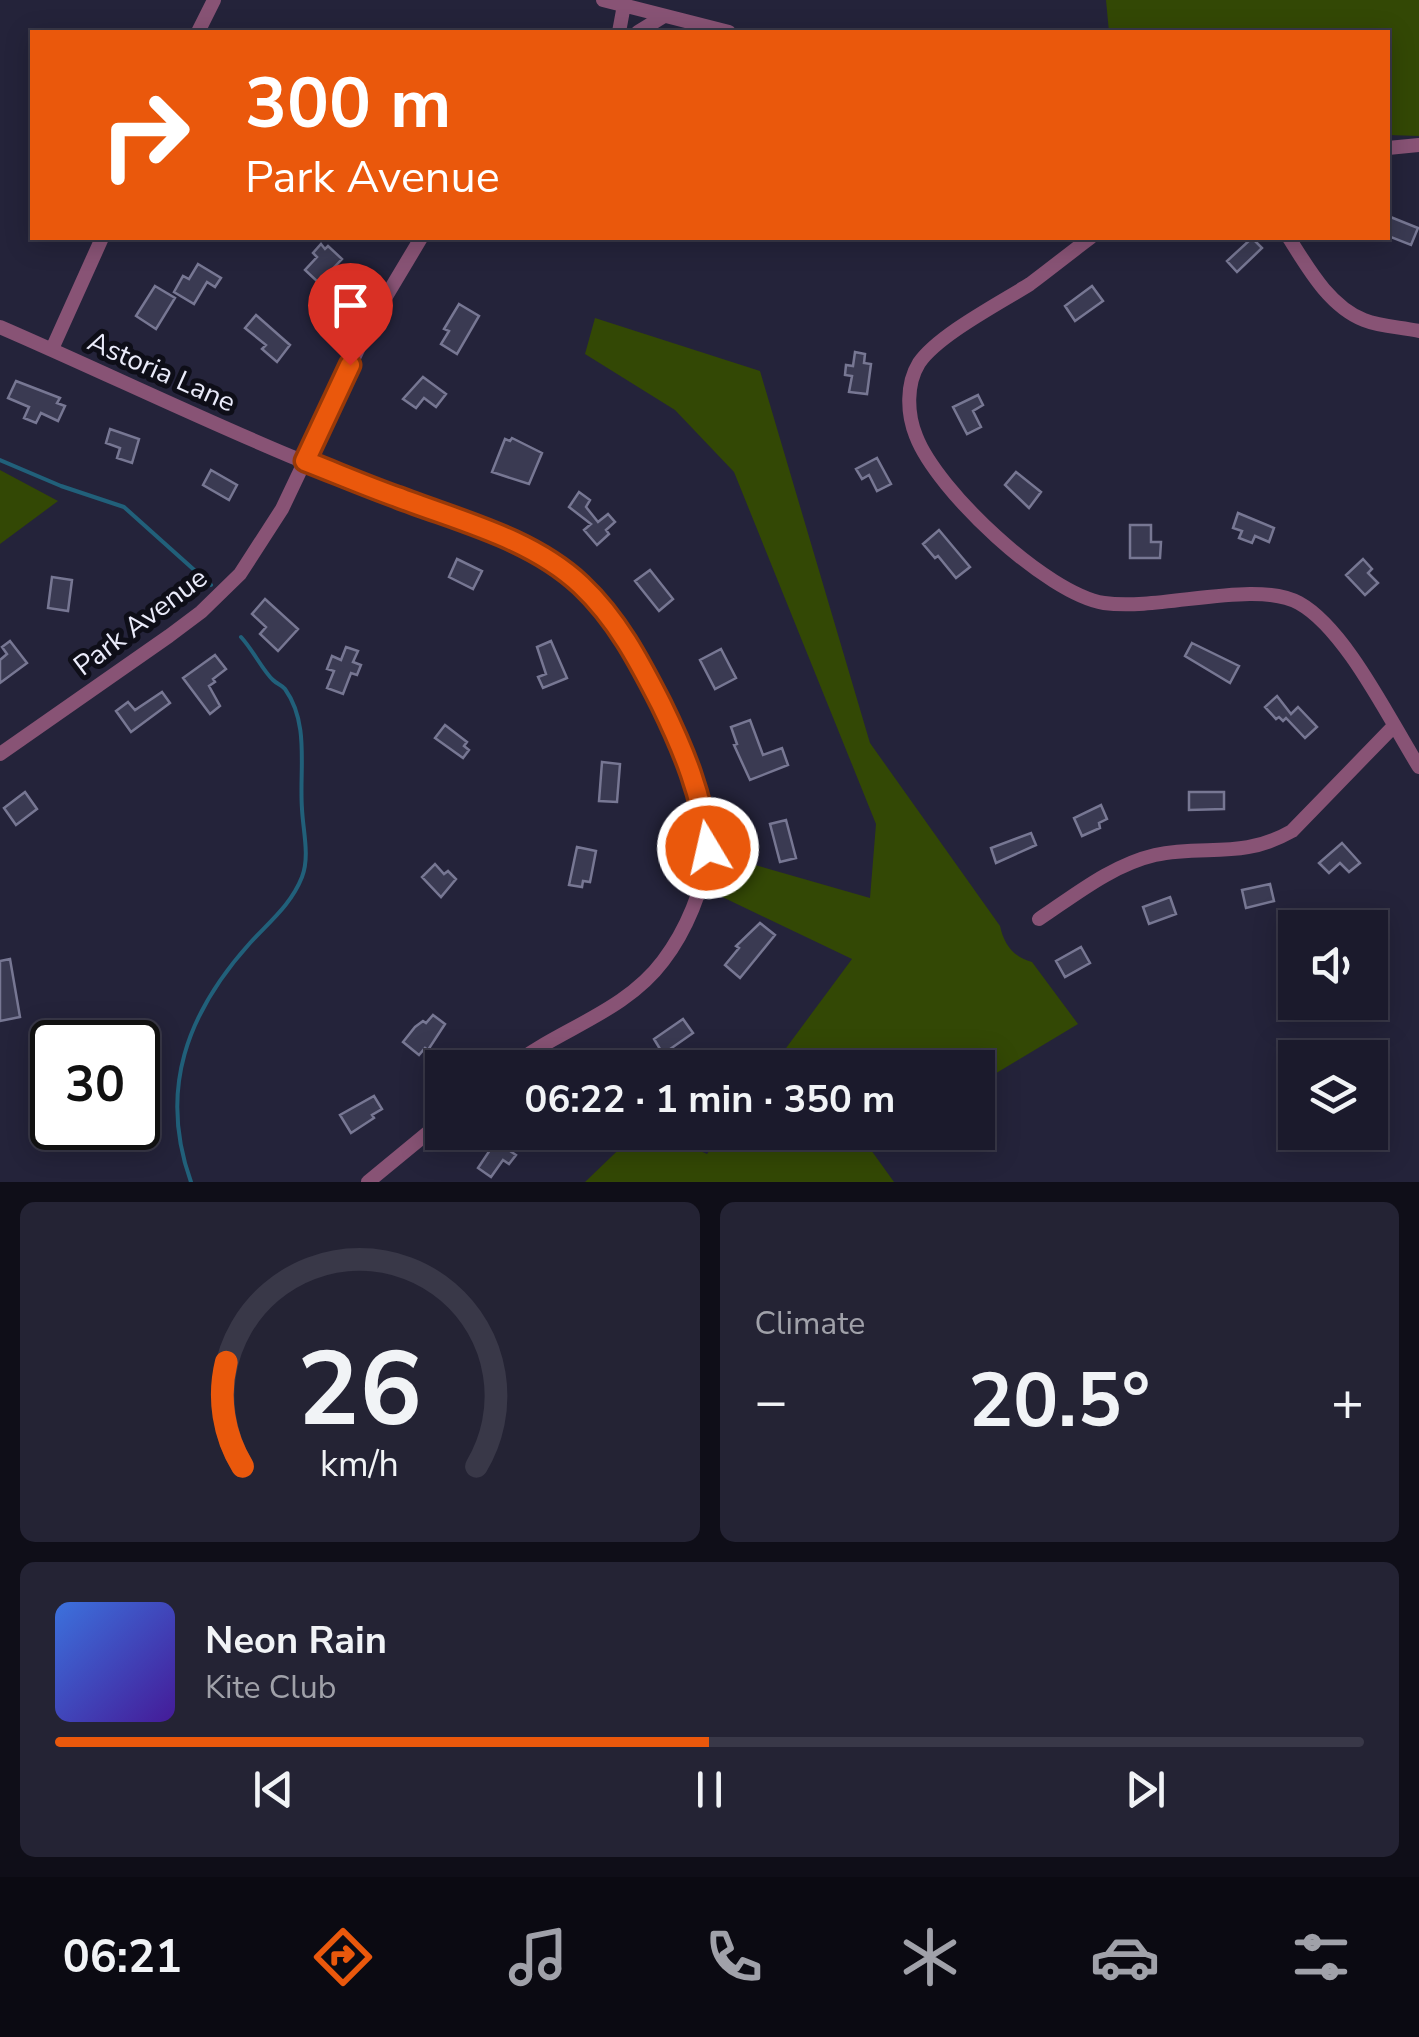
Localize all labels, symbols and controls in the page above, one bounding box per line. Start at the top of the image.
text: 300 m [245,56,451,152]
icon: right [80,70,210,200]
text: Park Avenue [245,147,500,208]
pin [308,263,393,366]
icon: arrive [323,278,378,333]
street label: Astoria Lane [82,322,242,421]
street label: Park Avenue [66,559,215,685]
position arrow [656,796,760,900]
map controls [1278,910,1388,1150]
button: sound [1278,910,1388,1020]
speed limit sign: 30 [30,1020,160,1150]
button: layers [1278,1040,1388,1150]
text: 06:22 · 1 min · 350 m [525,1074,895,1125]
text: Climate [755,1302,865,1345]
text: 26 [297,1319,422,1461]
text: 20.5° [968,1350,1150,1452]
text: − [755,1364,788,1439]
text: + [1331,1364,1364,1439]
text: km/h [320,1440,399,1489]
text: Neon Rain [205,1615,387,1666]
text: Kite Club [205,1666,336,1709]
icon: previous [246,1762,301,1817]
icon: pause [682,1762,737,1817]
icon: next [1118,1762,1173,1817]
icon: directions [308,1922,378,1992]
icon: music [503,1922,573,1992]
icon: phone [699,1922,769,1992]
icon: climate [895,1922,965,1992]
icon: car [1090,1922,1160,1992]
icon: filters [1286,1922,1356,1992]
text: 06:21 [63,1927,182,1988]

